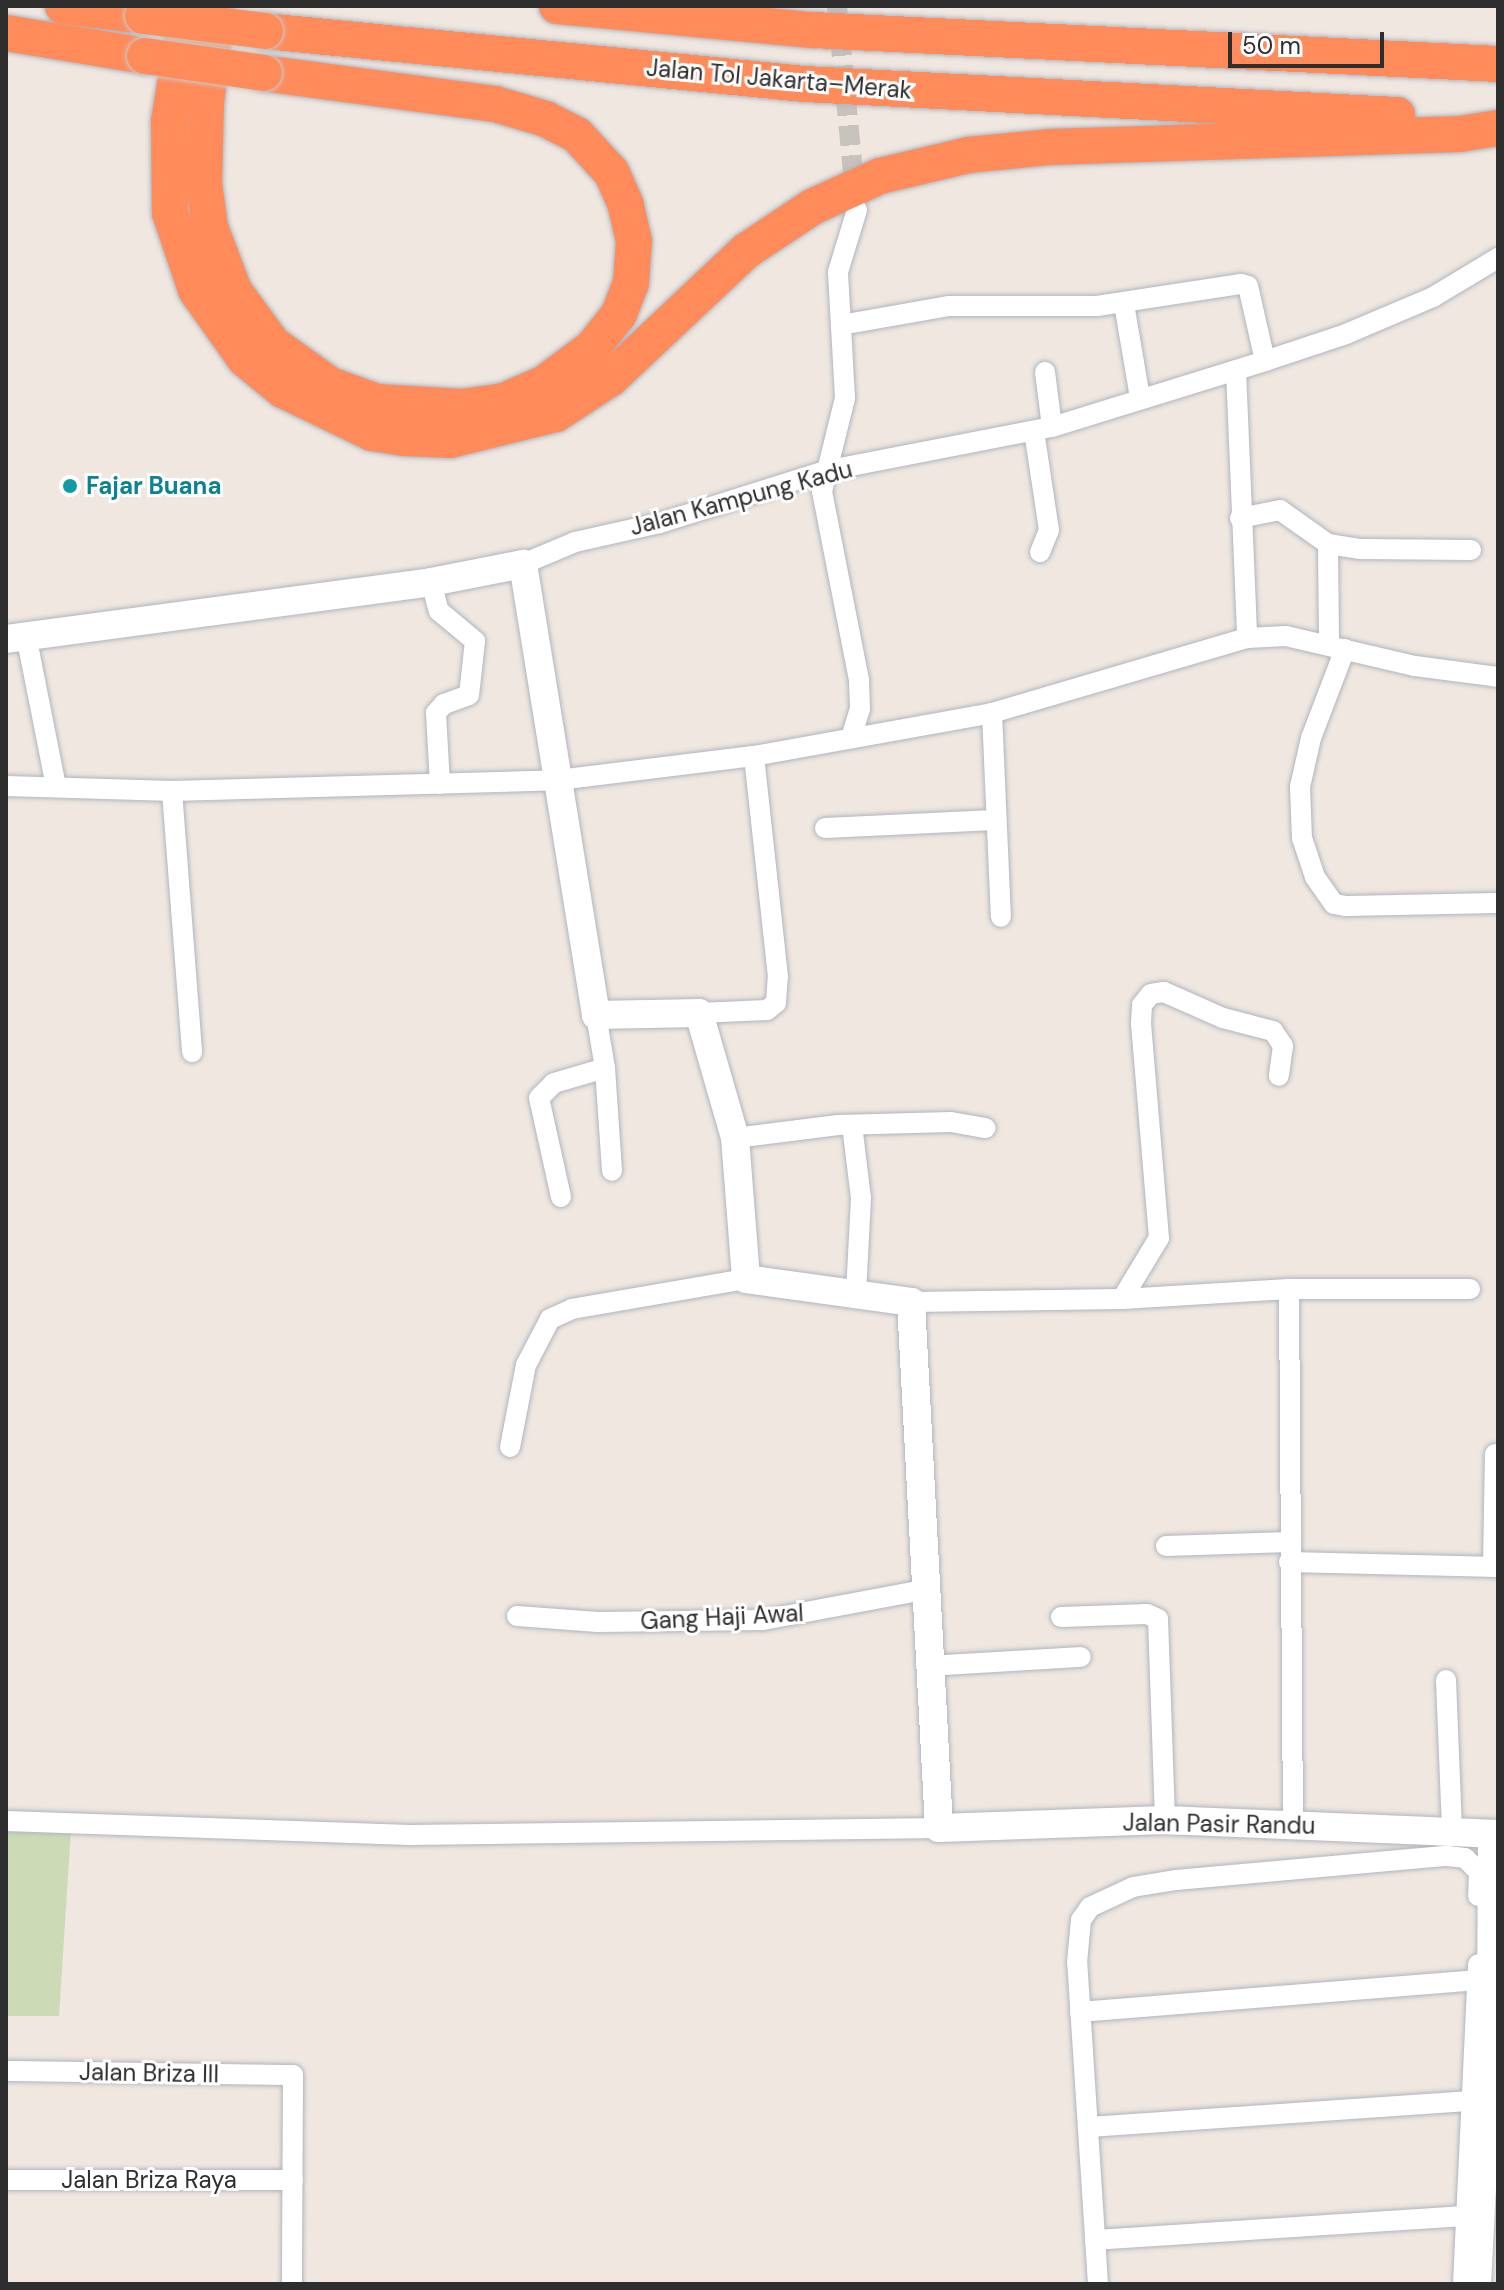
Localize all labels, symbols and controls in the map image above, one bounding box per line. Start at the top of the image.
scale bar [1232,16,1388,66]
text: 50 m [1242,30,1301,61]
street label: Jalan Tol Jakarta–Merak [645,53,913,105]
street label: Jalan Kampung Kadu [627,454,855,542]
place label: Fajar Buana [86,472,221,500]
marker: Fajar Buana [61,477,79,495]
street label: Gang Haji Awal [640,1598,804,1636]
street label: Jalan Pasir Randu [1122,1808,1316,1840]
street label: Jalan Briza III [79,2057,219,2089]
street label: Jalan Briza Raya [61,2166,237,2194]

